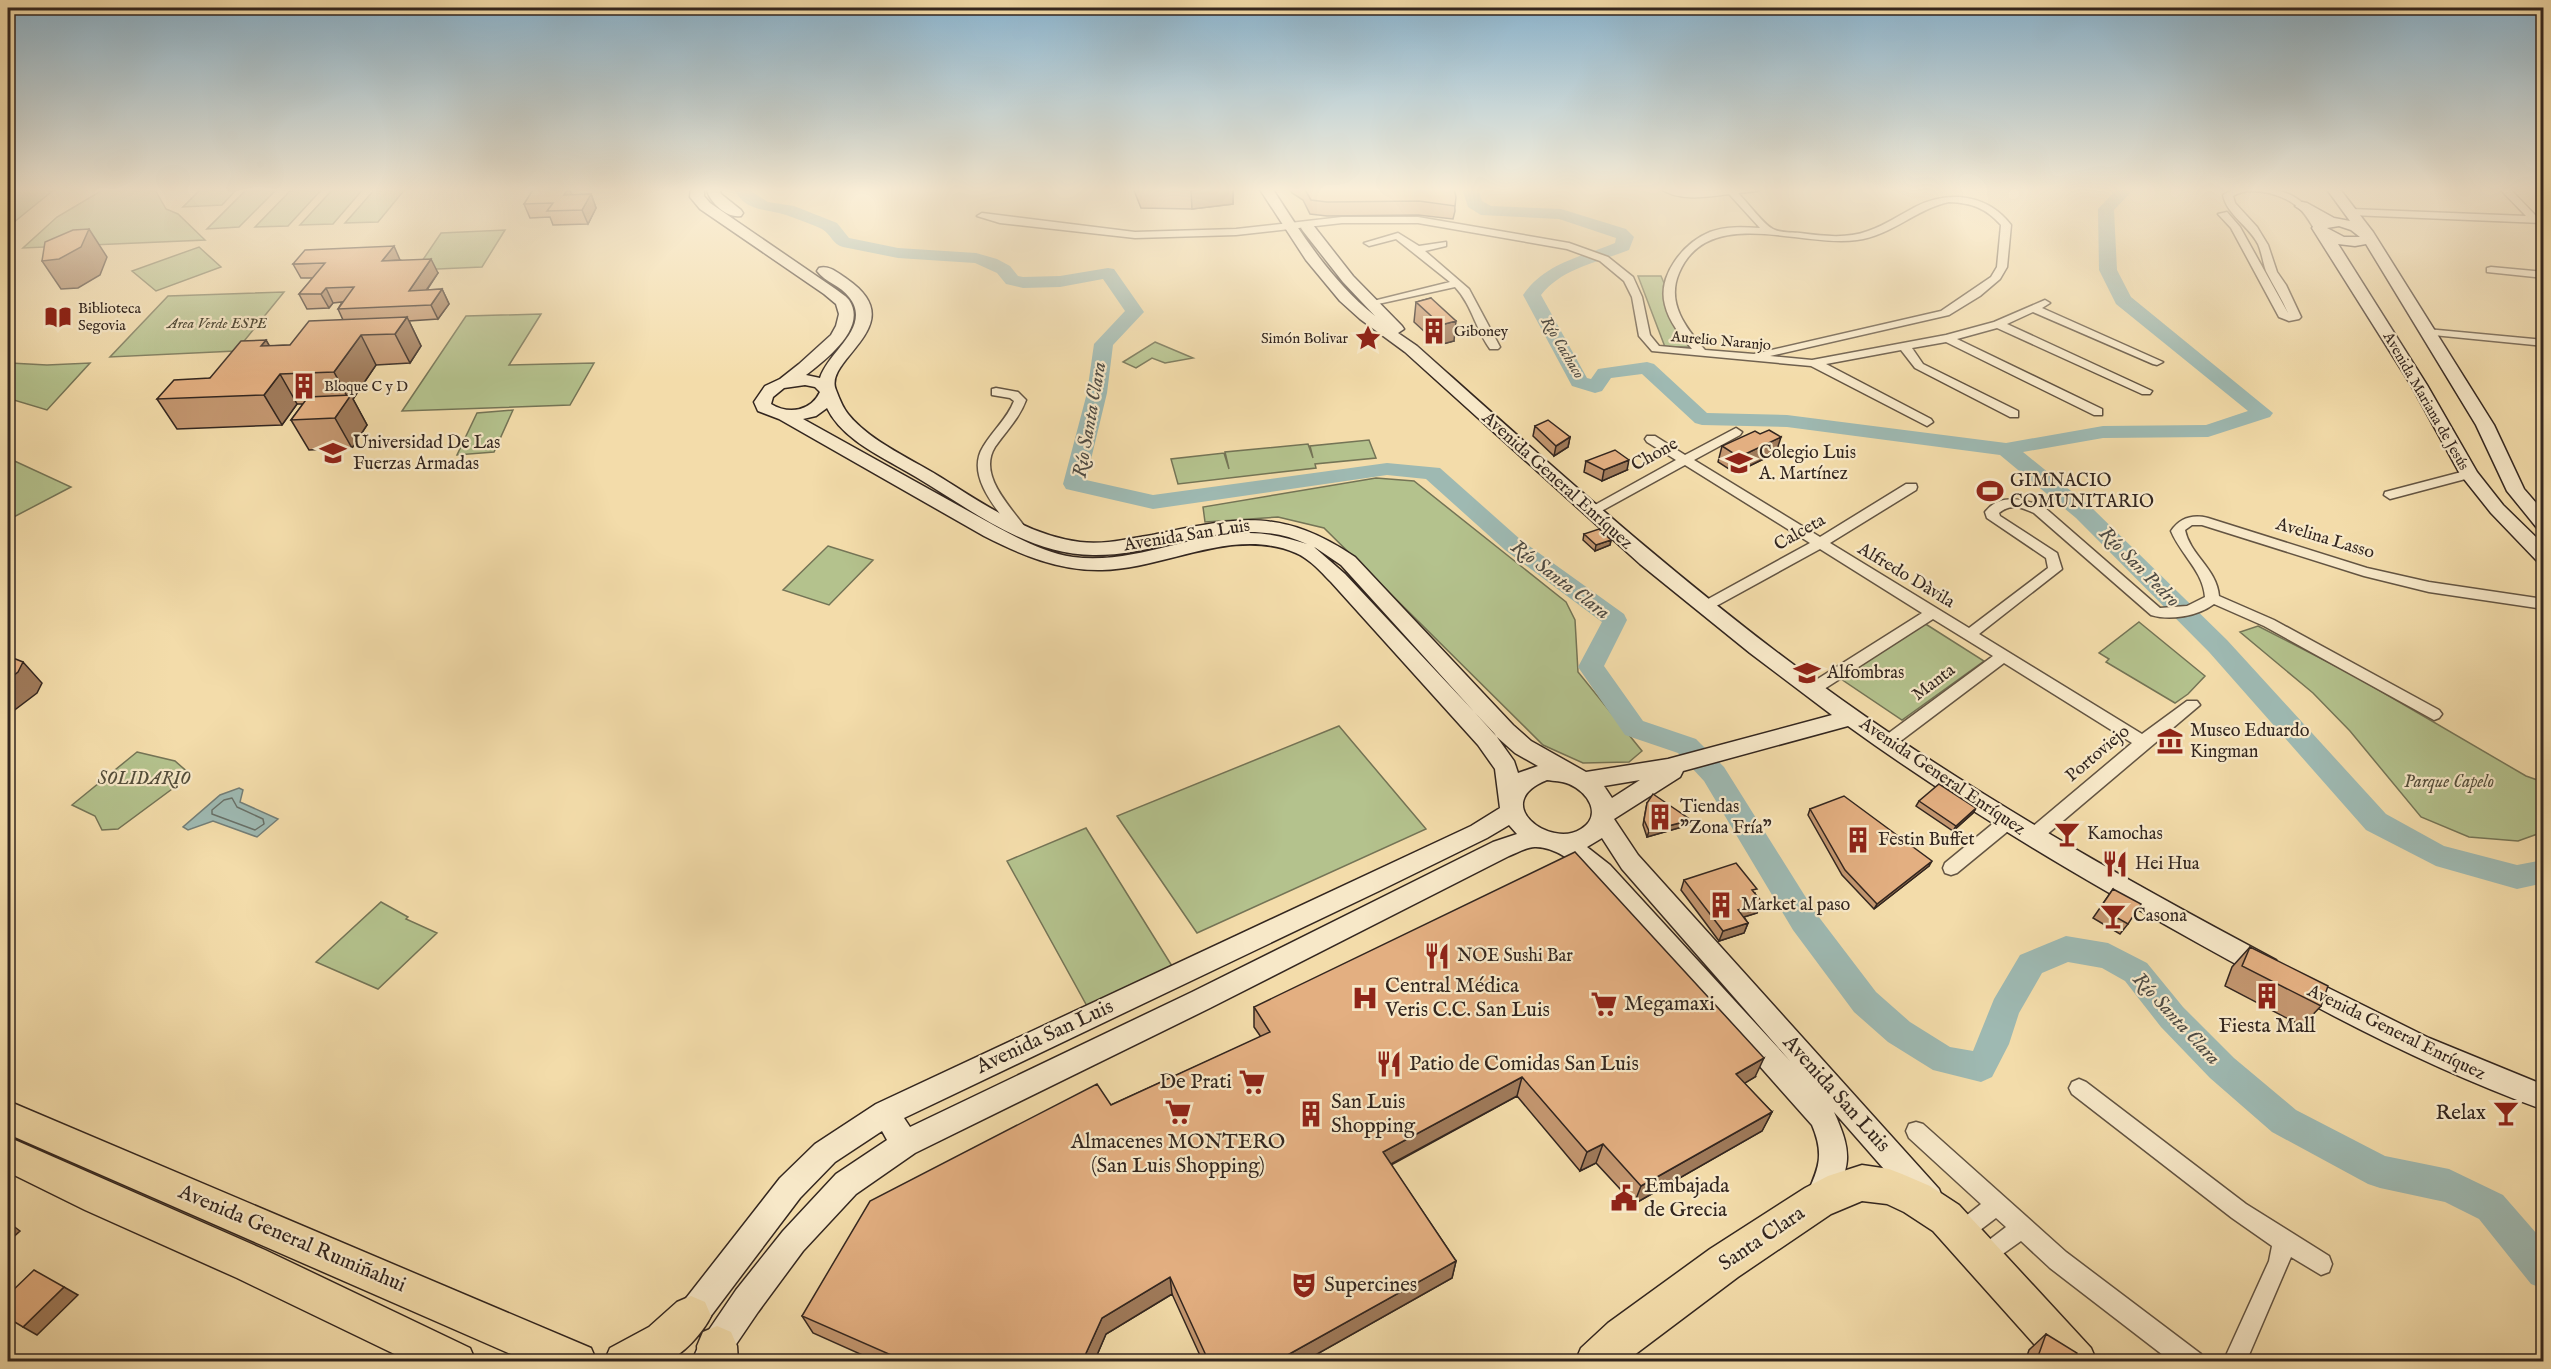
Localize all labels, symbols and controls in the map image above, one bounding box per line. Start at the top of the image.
place label: Biblioteca Segovia [78,299,141,335]
library icon: Biblioteca Segovia [43,302,73,332]
water label: Río Cachaco [1536,313,1588,383]
park label: Area Verde ESPE [165,314,268,333]
building icon: Giboney [1419,316,1449,346]
place label: Giboney [1454,322,1509,341]
place icon: Simón Bolivar [1353,323,1383,353]
street label: Aurelio Naranjo [1669,327,1772,355]
street label: Avenida Mariana de Jesús [2378,328,2473,473]
place label: Simón Bolivar [1261,329,1348,348]
water label: Río Santa Clara [1067,360,1113,480]
building icon: Bloque C y D [289,371,319,401]
place label: Bloque C y D [324,377,408,396]
street label: Avenida General Enríquez [1476,406,1637,555]
place label: Universidad De Las Fuerzas Armadas [353,432,500,476]
street label: Chone [1628,433,1682,477]
school or university icon: Universidad De Las Fuerzas Armadas [318,438,348,468]
place label: Colegio Luis A. Martínez [1758,442,1856,486]
school or university icon: Colegio Luis A. Martínez [1724,448,1754,478]
place label: GIMNACIO COMUNITARIO [2010,470,2154,514]
sports icon: GIMNACIO COMUNITARIO [1975,476,2005,506]
street label: Calceta [1770,509,1830,557]
street label: Avelina Lasso [2272,513,2377,565]
street label: Avenida San Luis [1121,515,1252,557]
water label: Río San Pedro [2093,521,2185,613]
water label: Río Santa Clara [1506,535,1615,625]
street label: Alfredo Dàvila [1852,537,1959,614]
school or university icon: Alfombras [1792,658,1822,688]
street label: Manta [1908,659,1960,707]
place label: Alfombras [1826,662,1904,685]
street label: Avenida General Enríquez [1854,712,2029,841]
street label: Portoviejo [2061,720,2135,788]
place label: Museo Eduardo Kingman [2190,720,2310,764]
museum icon: Museo Eduardo Kingman [2155,726,2185,756]
park label: SOLIDARIO [97,768,191,791]
park label: Parque Capelo [2404,771,2494,794]
place label: Tiendas "Zona Fría" [1680,796,1772,840]
building icon: Tiendas "Zona Fría" [1645,802,1675,832]
bar icon: Kamochas [2052,819,2082,849]
place label: Kamochas [2087,823,2163,846]
building icon: Festin Buffet [1843,825,1873,855]
place label: Festin Buffet [1878,829,1975,852]
restaurant icon: Hei Hua [2100,849,2130,879]
place label: Hei Hua [2135,853,2200,876]
building icon: Market al paso [1706,890,1736,920]
place label: Market al paso [1741,894,1851,917]
bar icon: Casona [2098,901,2128,931]
place label: Casona [2133,905,2187,928]
restaurant icon: NOE Sushi Bar [1422,941,1452,971]
place label: NOE Sushi Bar [1457,945,1573,968]
water label: Río Santa Clara [2127,967,2225,1071]
place label: Central Médica Veris C.C. San Luis [1384,973,1550,1024]
street label: Avenida General Enríquez [2302,979,2489,1086]
building icon: Fiesta Mall [2252,981,2282,1011]
hospital icon: Central Médica Veris C.C. San Luis [1350,983,1380,1013]
supermarket icon: Megamaxi [1589,989,1619,1019]
place label: Megamaxi [1624,991,1715,1018]
street label: Avenida San Luis [971,993,1118,1081]
place label: Fiesta Mall [2218,1013,2316,1040]
street label: Avenida San Luis [1776,1029,1896,1158]
restaurant icon: Patio de Comidas San Luis [1374,1049,1404,1079]
place label: Patio de Comidas San Luis [1409,1051,1639,1078]
supermarket icon: De Prati [1237,1067,1267,1097]
place label: De Prati [1159,1069,1232,1096]
place label: San Luis Shopping [1331,1089,1416,1140]
supermarket icon: Almacenes MONTERO (San Luis Shopping) [1163,1097,1193,1127]
bar icon: Relax [2491,1098,2521,1128]
building icon: San Luis Shopping [1296,1099,1326,1129]
place label: Relax [2435,1100,2486,1127]
place label: Almacenes MONTERO (San Luis Shopping) [1070,1129,1285,1180]
place label: Embajada de Grecia [1644,1173,1730,1224]
street label: Avenida General Rumiñahui [173,1178,410,1299]
public building icon: Embajada de Grecia [1609,1183,1639,1213]
street label: Santa Clara [1714,1200,1811,1278]
theatre icon: Supercines [1289,1270,1319,1300]
place label: Supercines [1324,1272,1417,1299]

